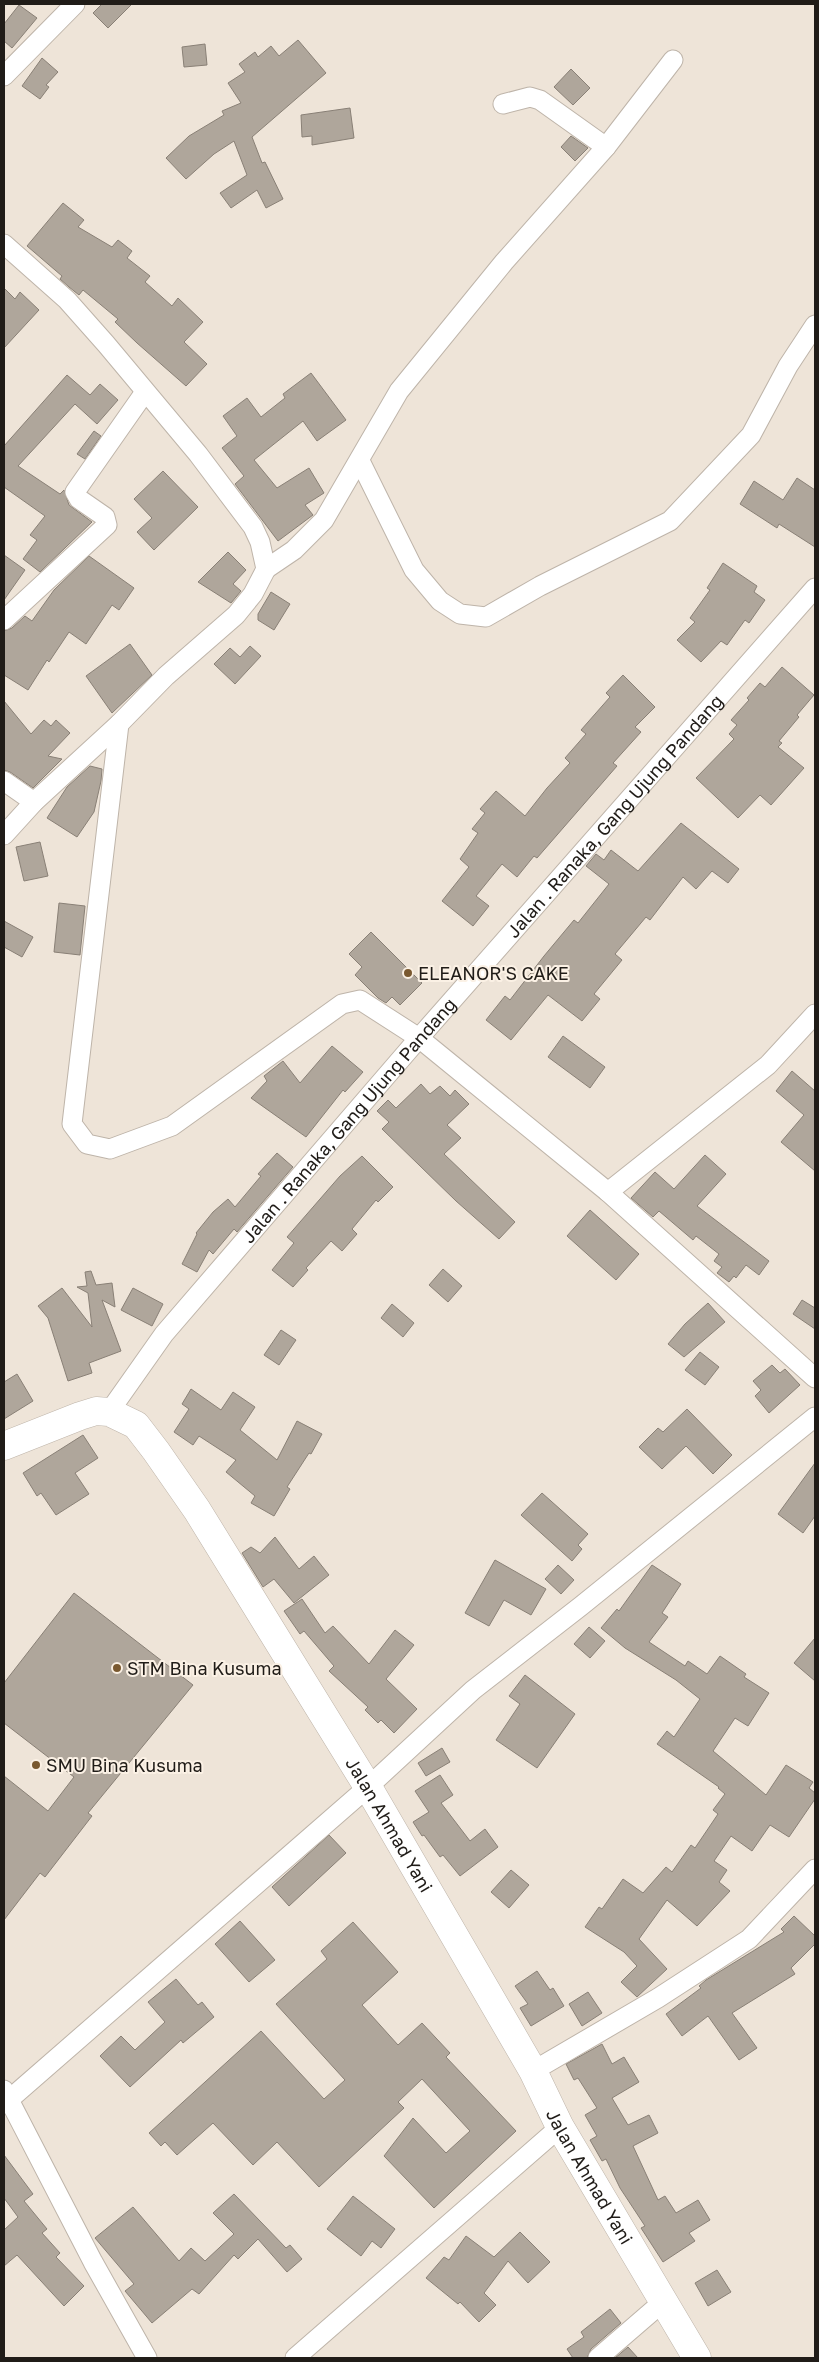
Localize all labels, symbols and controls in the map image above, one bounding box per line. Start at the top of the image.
street label: Jalan . Ranaka, Gang Ujung Pandang [502,690,727,942]
place label: ELEANOR'S CAKE [418,962,569,984]
marker: ELEANOR'S CAKE [402,967,414,979]
street label: Jalan . Ranaka, Gang Ujung Pandang [237,993,460,1247]
place label: STM Bina Kusuma [127,1657,282,1679]
marker: STM Bina Kusuma [111,1662,123,1674]
street label: Jalan Ahmad Yani [341,1753,438,1896]
place label: SMU Bina Kusuma [46,1754,203,1776]
marker: SMU Bina Kusuma [30,1759,42,1771]
street label: Jalan Ahmad Yani [542,2105,638,2248]

